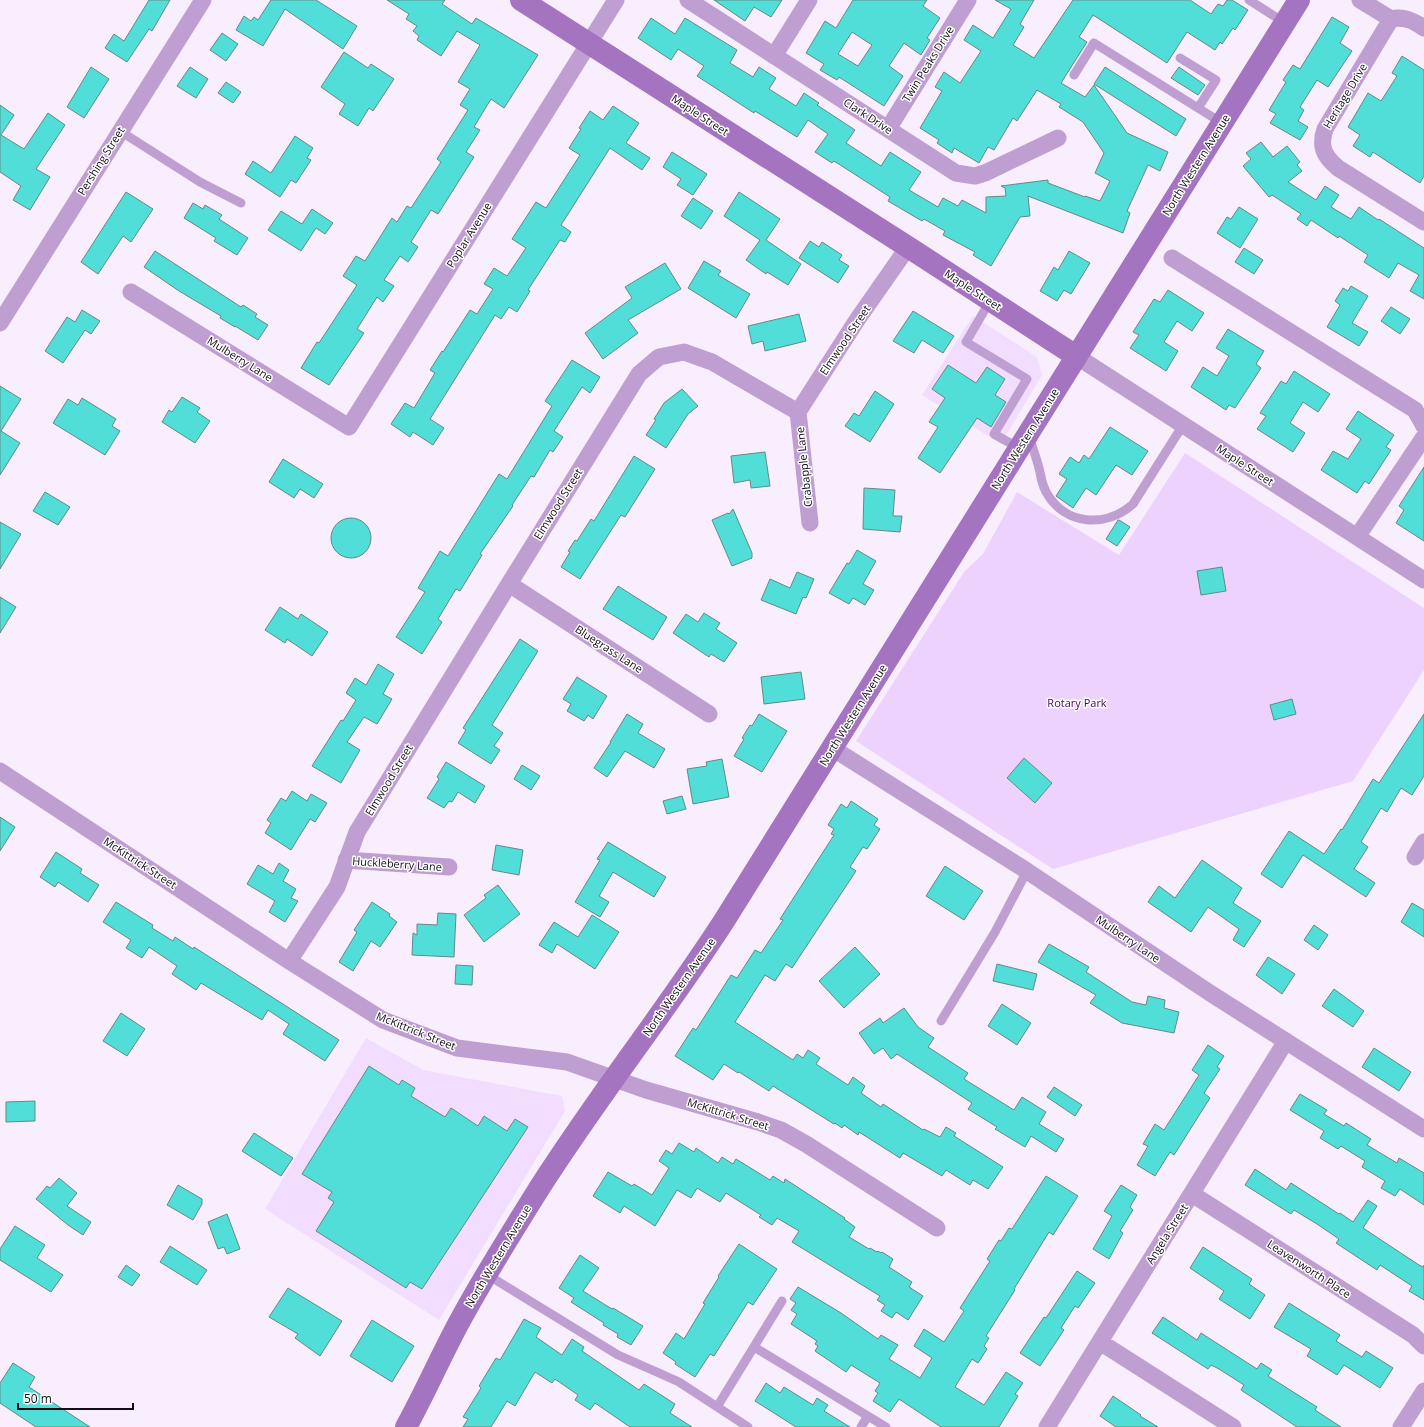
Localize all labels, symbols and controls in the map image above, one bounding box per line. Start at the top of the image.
street label: Twin Peaks Drive [898,23,957,104]
street label: Heritage Drive [1319,60,1370,131]
street label: Maple Street [669,91,732,139]
street label: Clark Drive [841,94,896,137]
street label: North Western Avenue [1158,111,1233,218]
street label: Pershing Street [73,123,128,198]
street label: Poplar Avenue [442,199,495,270]
street label: Maple Street [942,266,1005,314]
street label: Elmwood Street [816,302,874,378]
street label: Mulberry Lane [205,332,276,385]
street label: North Western Avenue [987,385,1062,492]
street label: Crabapple Lane [792,426,815,508]
street label: Maple Street [1214,441,1277,489]
street label: Elmwood Street [530,465,585,542]
street label: Bluegrass Lane [573,621,646,676]
street label: North Western Avenue [815,661,890,768]
park label: Rotary Park [1047,695,1107,710]
street label: Elmwood Street [361,741,416,818]
street label: McKittrick Street [101,833,180,892]
street label: Huckleberry Lane [352,853,442,874]
street label: Mulberry Lane [1093,912,1163,966]
street label: North Western Avenue [639,934,718,1039]
street label: McKittrick Street [374,1008,458,1053]
street label: McKittrick Street [686,1094,771,1133]
street label: Angela Street [1142,1201,1191,1267]
street label: North Western Avenue [461,1202,534,1310]
street label: Leavenworth Place [1265,1236,1354,1301]
scale bar [18,1385,133,1411]
text: 50 m [24,1390,52,1407]

